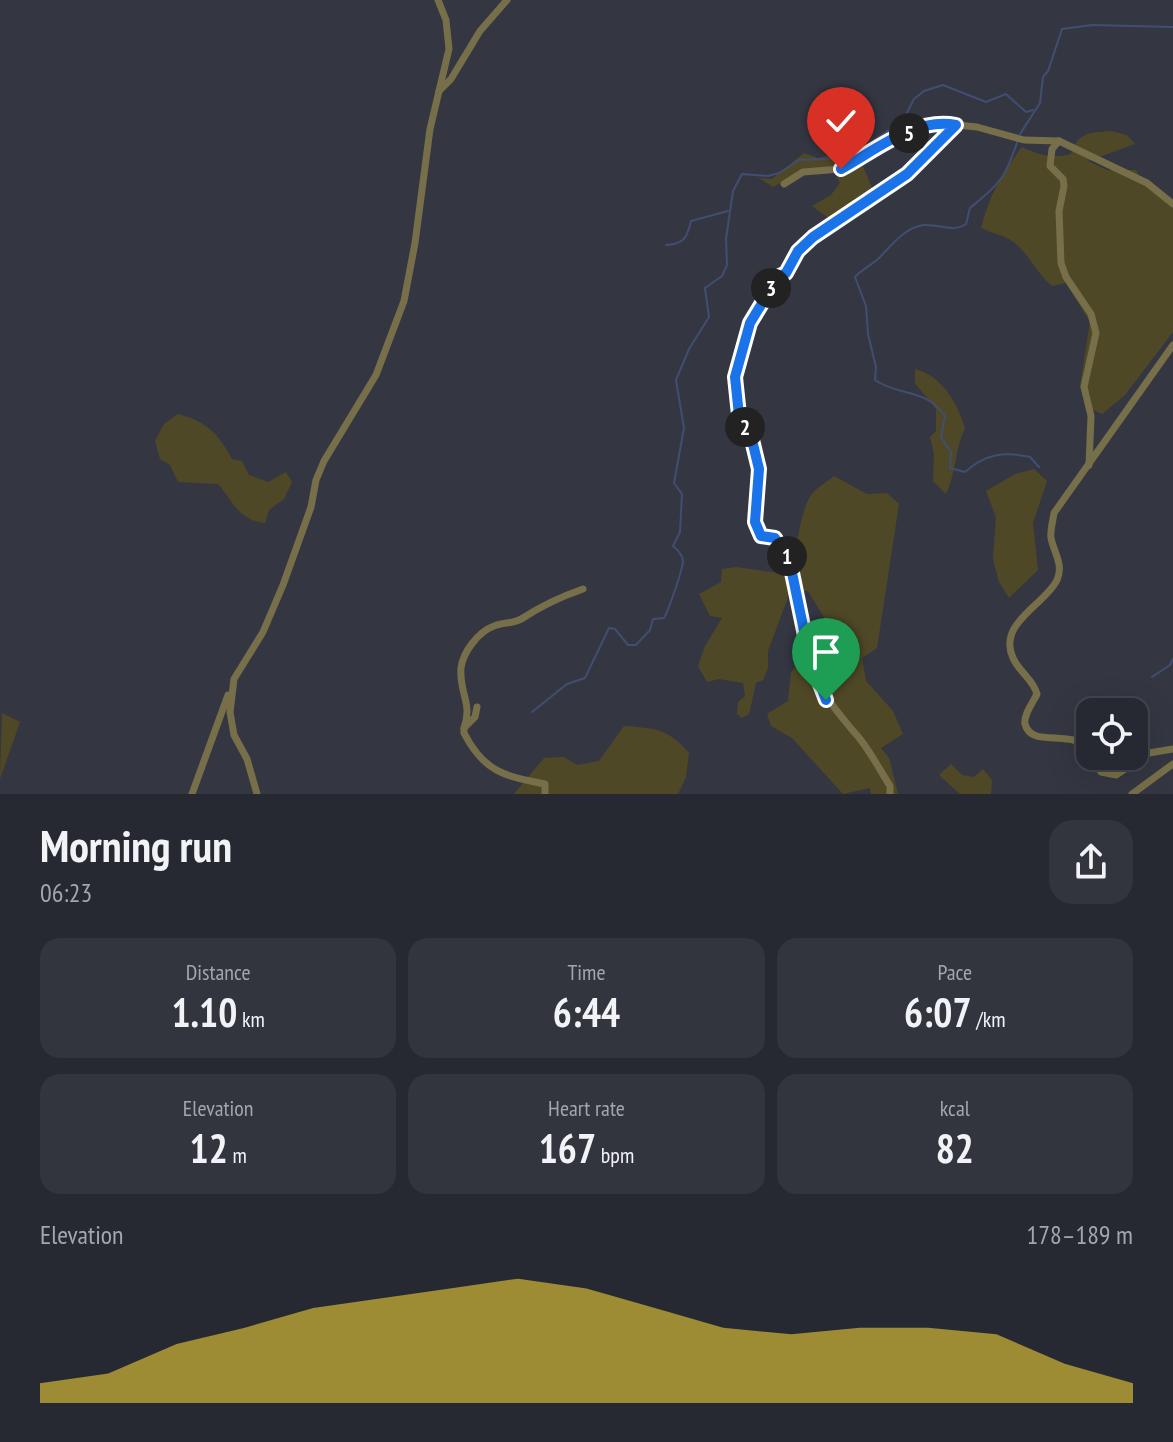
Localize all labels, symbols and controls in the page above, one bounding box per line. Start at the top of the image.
pin [807,87,875,169]
icon: check [819,99,863,143]
pin: 5 [889,113,929,153]
text: 5 [904,119,914,147]
pin: 3 [751,268,791,308]
text: 3 [766,274,776,302]
pin: 2 [725,407,765,447]
text: 2 [740,413,750,441]
pin: 1 [767,536,807,576]
text: 1 [782,542,792,570]
pin [792,618,860,700]
icon: arrive [804,630,848,674]
map controls [1076,698,1148,770]
button: locate [1076,698,1148,770]
text: Morning run [40,817,232,874]
button: share [1049,820,1133,904]
text: 06:23 [40,876,92,909]
text: Distance [186,958,251,986]
text: Time [567,958,606,986]
text: Pace [937,958,972,986]
text: 1.10 [171,986,237,1038]
text: 6:44 [553,986,620,1038]
text: 6:07 [904,986,972,1038]
text: km [237,1005,265,1033]
text: /km [972,1005,1006,1033]
text: Elevation [183,1094,253,1122]
text: Heart rate [548,1094,625,1122]
text: kcal [940,1094,970,1122]
text: 12 [190,1122,228,1174]
text: 167 [539,1122,596,1174]
text: 82 [936,1122,974,1174]
text: m [228,1141,247,1169]
text: bpm [596,1141,634,1169]
text: Elevation [40,1218,123,1251]
text: 178–189 m [1027,1218,1133,1251]

